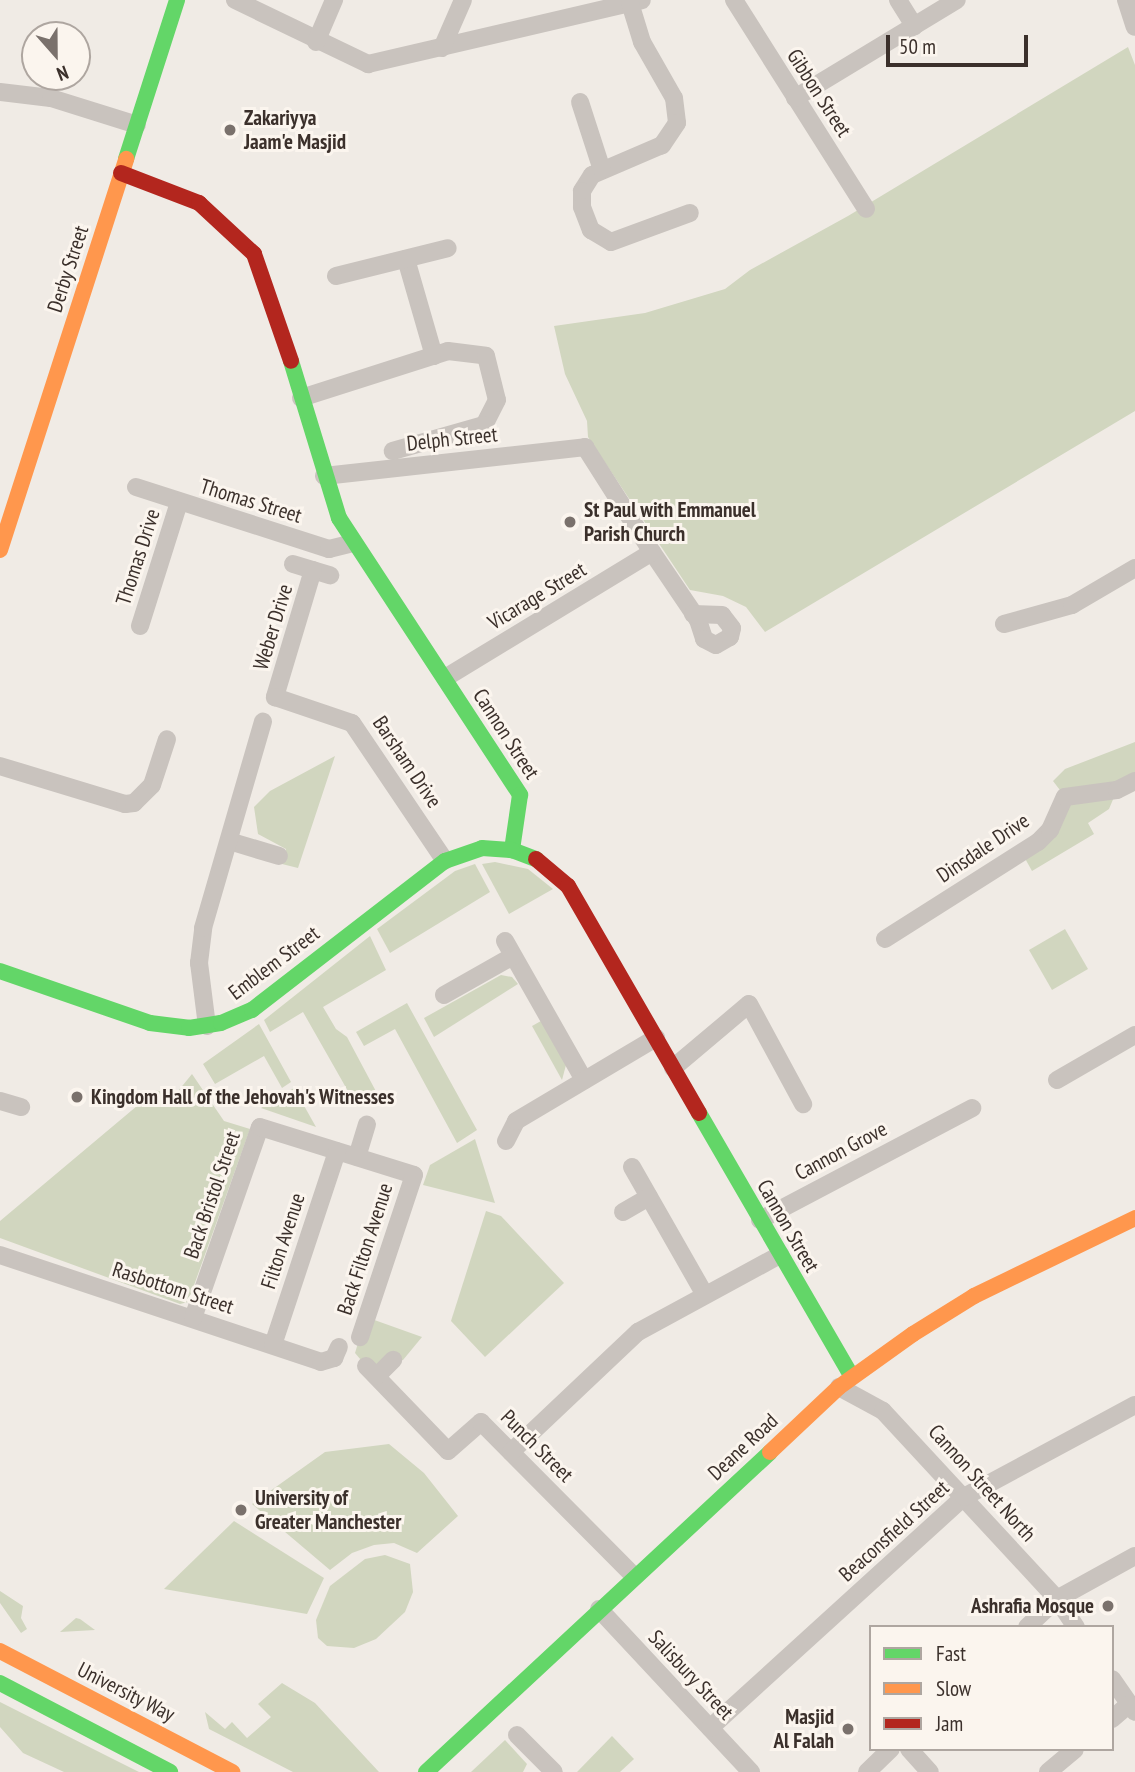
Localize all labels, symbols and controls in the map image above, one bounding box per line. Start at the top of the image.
north arrow [21,21,91,91]
scale bar [890,21,1032,65]
text: 50 m [899,33,936,60]
street label: Gibbon Street [781,44,857,142]
text: N [54,61,72,87]
place label: Zakariyya Jaam'e Masjid [244,105,346,155]
marker: Zakariyya Jaam'e Masjid [222,122,238,138]
street label: Derby Street [42,222,94,316]
street label: Delph Street [405,422,499,456]
street label: Thomas Street [197,474,305,528]
place label: St Paul with Emmanuel Parish Church [584,497,756,547]
street label: Thomas Drive [111,506,165,608]
marker: St Paul with Emmanuel Parish Church [562,514,578,530]
street label: Vicarage Street [483,557,591,635]
street label: Weber Drive [248,581,298,673]
street label: Cannon Street [468,684,544,784]
street label: Barsham Drive [367,711,447,813]
street label: Dinsdale Drive [932,808,1034,888]
street label: Emblem Street [224,921,324,1005]
place label: Kingdom Hall of the Jehovah's Witnesses [91,1084,395,1110]
marker: Kingdom Hall of the Jehovah's Witnesses [69,1089,85,1105]
street label: Cannon Grove [791,1116,891,1186]
street label: Back Bristol Street [178,1128,246,1262]
street label: Cannon Street [751,1175,825,1277]
street label: Back Filton Avenue [332,1180,398,1318]
street label: Filton Avenue [256,1190,310,1292]
street label: Rasbottom Street [109,1257,237,1319]
street label: Punch Street [496,1405,578,1487]
street label: Deane Road [703,1408,783,1486]
street label: Cannon Street North [923,1419,1041,1547]
street label: Beaconsfield Street [834,1475,954,1587]
place label: University of Greater Manchester [255,1485,401,1535]
marker: University of Greater Manchester [233,1502,249,1518]
place label: Ashrafia Mosque [971,1593,1094,1619]
marker: Ashrafia Mosque [1100,1598,1116,1614]
street label: Salisbury Street [643,1625,739,1725]
legend [869,1625,1114,1751]
text: Fast [936,1640,966,1667]
street label: University Way [73,1657,179,1727]
text: Slow [936,1675,971,1702]
place label: Masjid Al Falah [773,1704,834,1754]
text: Jam [936,1710,963,1737]
marker: Masjid Al Falah [840,1721,856,1737]

